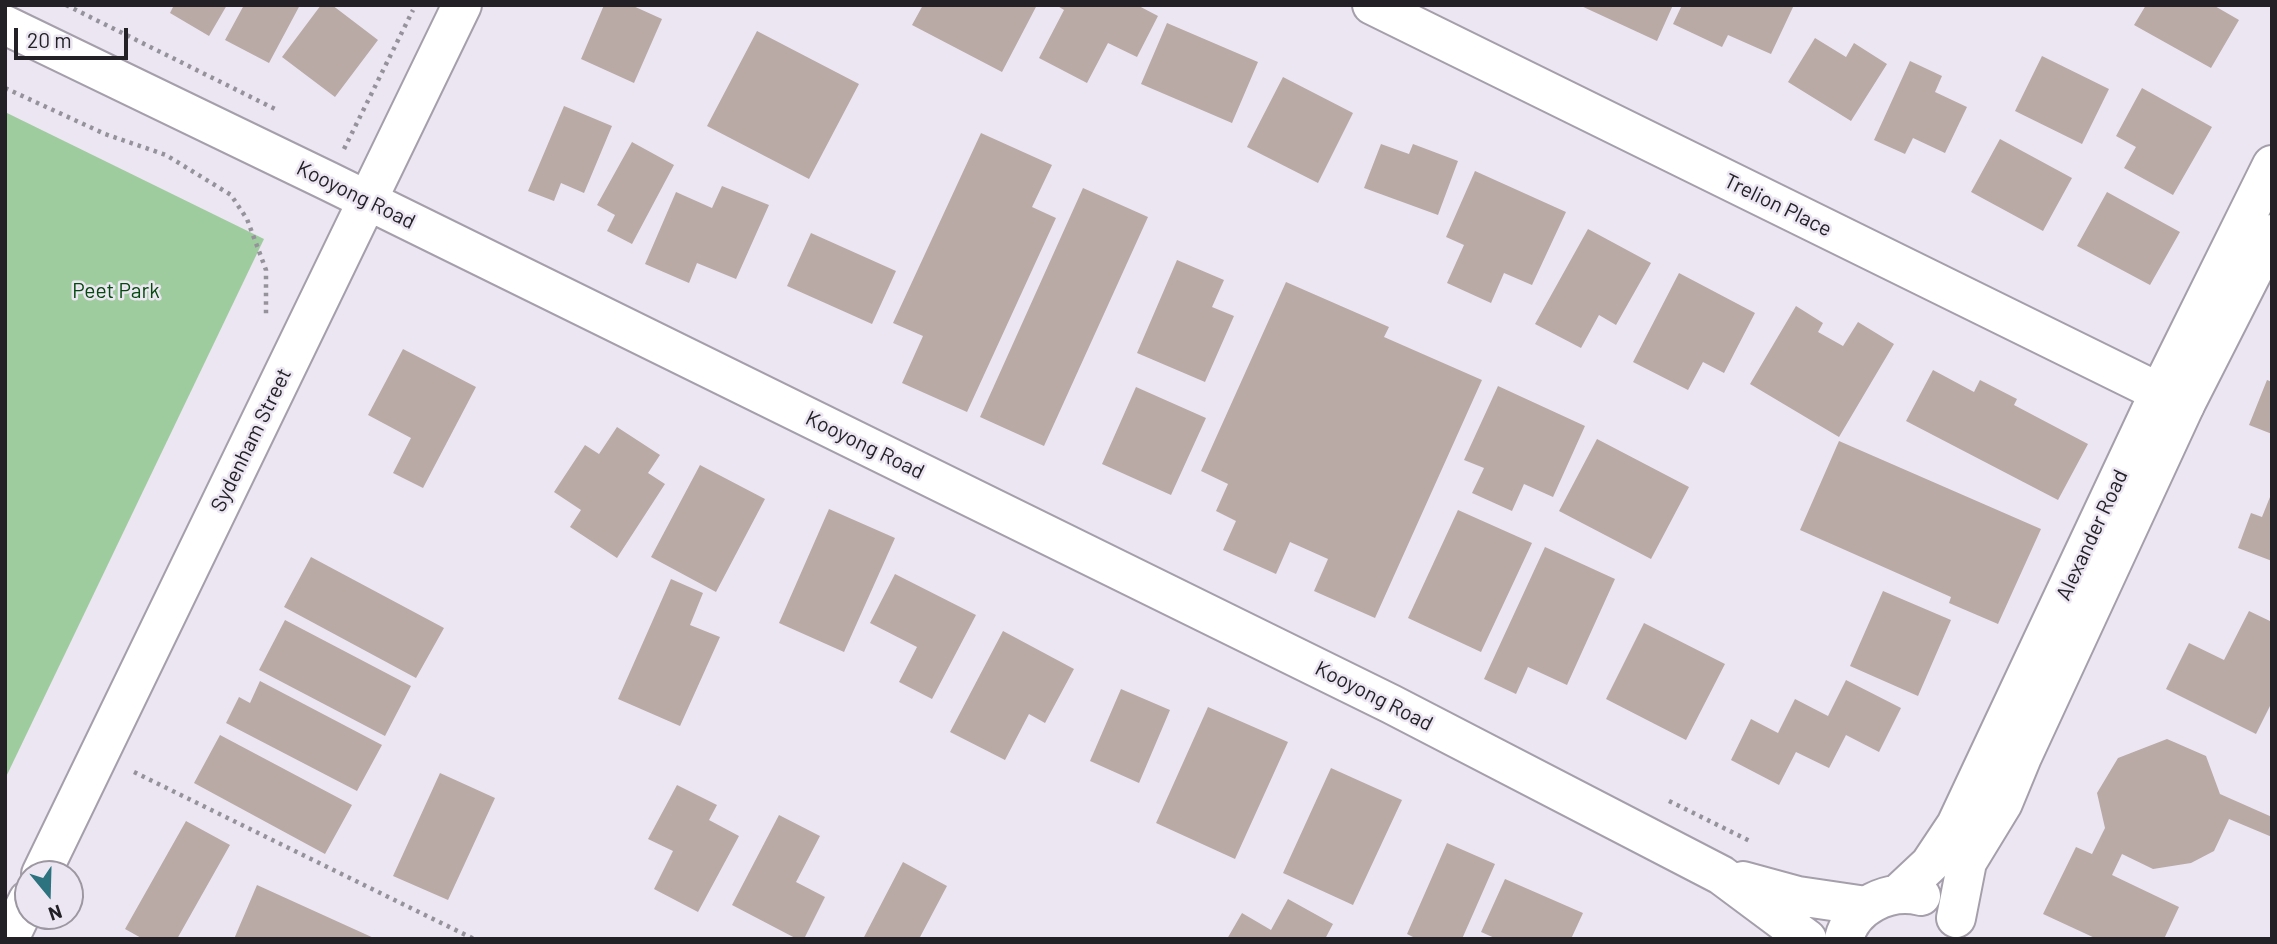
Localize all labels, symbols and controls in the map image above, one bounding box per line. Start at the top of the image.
scale bar [18,14,131,58]
text: 20 m [27,27,72,52]
street label: Kooyong Road [293,155,419,235]
street label: Trelion Place [1720,168,1836,242]
park label: Peet Park [72,278,160,304]
street label: Sydenham Street [205,364,297,516]
street label: Kooyong Road [802,405,928,485]
street label: Alexander Road [2051,466,2133,604]
street label: Kooyong Road [1311,656,1437,736]
north arrow [14,860,84,930]
text: N [46,901,65,926]

